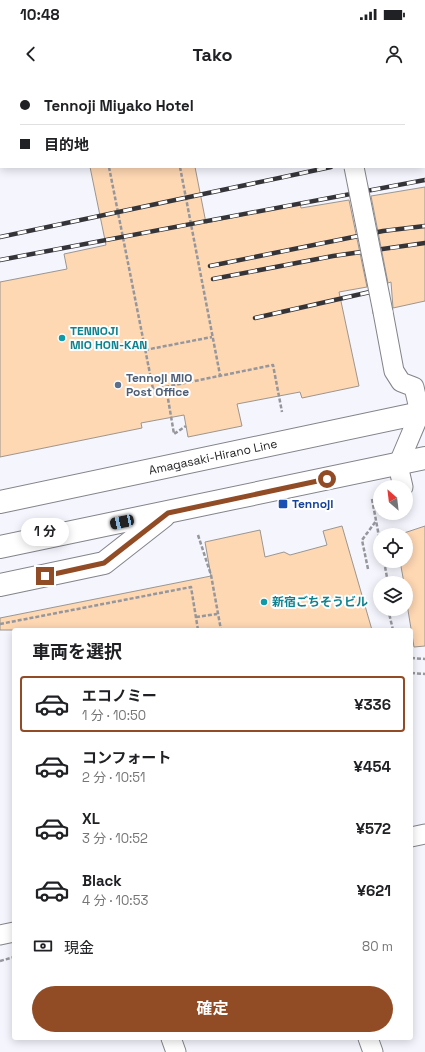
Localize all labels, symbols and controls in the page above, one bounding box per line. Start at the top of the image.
text: 10:48 [20,5,60,24]
icon: back [20,43,42,65]
text: Tako [192,43,233,66]
icon: person [383,43,405,65]
text: Tennoji Miyako Hotel [44,96,194,115]
text: 目的地 [44,135,89,154]
place label: TENNOJI MIO HON-KAN [70,323,147,353]
marker: TENNOJI MIO HON-KAN [57,333,67,343]
place label: Tennoji MiO Post Office [126,370,192,400]
marker: Tennoji MiO Post Office [113,380,123,390]
street label: Amagasaki-Hirano Line [147,436,279,478]
route start [318,470,336,488]
north arrow [373,480,413,520]
map controls [373,480,413,616]
place label: Tennoji [292,496,333,512]
marker: Tennoji [277,498,289,510]
car [109,514,135,530]
callout: 1 分 [21,518,69,546]
text: 1 分 [34,523,56,540]
button: locate [373,528,413,568]
route end [36,567,54,585]
button: layers [373,576,413,616]
place label: 新宿ごちそうビル [272,594,368,610]
marker: 新宿ごちそうビル [259,597,269,607]
text: 車両を選択 [32,640,122,663]
icon: car [34,686,70,722]
text: エコノミー [82,686,157,705]
text: ¥336 [354,695,391,714]
text: 1 分 · 10:50 [82,707,146,724]
icon: car [34,748,70,784]
text: コンフォート [82,748,172,767]
text: ¥454 [354,757,391,776]
text: 2 分 · 10:51 [82,769,145,786]
text: XL [82,809,100,828]
icon: car [34,810,70,846]
text: ¥572 [356,819,391,838]
text: 3 分 · 10:52 [82,830,148,847]
text: Black [82,871,122,890]
icon: car [34,872,70,908]
text: ¥621 [357,881,391,900]
text: 4 分 · 10:53 [82,892,148,909]
icon: cash [32,935,54,957]
text: 現金 [64,938,94,957]
text: 80 m [362,938,393,955]
button: 確定 [32,986,393,1032]

